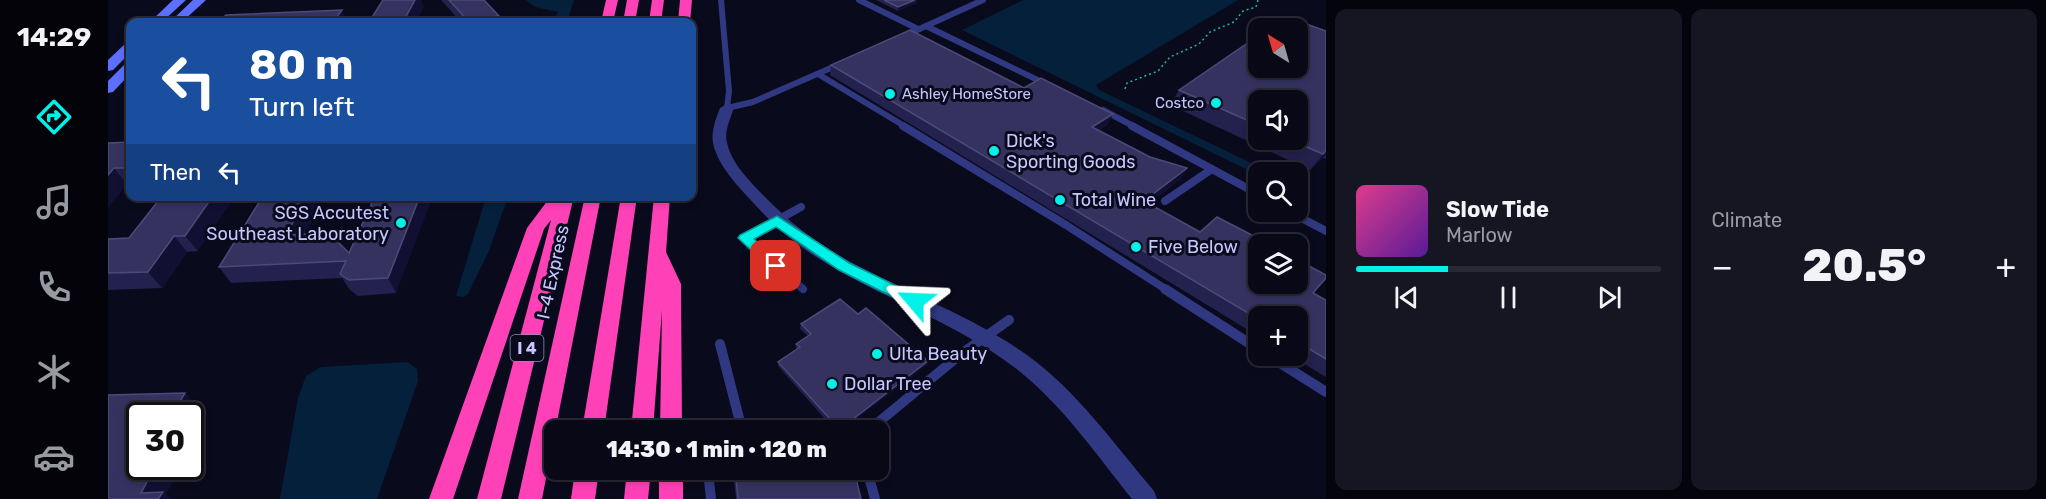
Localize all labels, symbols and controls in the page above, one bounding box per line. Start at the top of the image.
north arrow [1248,18,1308,78]
map controls [1248,18,1308,366]
text: 14:29 [17,21,91,53]
text: 80 m [249,40,353,90]
icon: left [150,42,228,120]
place label: Ashley HomeStore [902,85,1031,103]
marker: Ashley HomeStore [883,87,897,101]
button: sound [1248,90,1308,150]
text: Turn left [249,91,354,123]
place label: Costco [1155,94,1204,112]
icon: directions [33,96,75,138]
marker: Costco [1209,96,1223,110]
place label: Dick's Sporting Goods [1006,130,1135,173]
marker: Dick's Sporting Goods [987,144,1001,158]
icon: left [213,156,246,189]
text: Then [150,159,201,186]
button: search [1248,162,1308,222]
icon: music [33,181,75,223]
place label: Total Wine [1072,189,1156,211]
marker: Total Wine [1053,193,1067,207]
text: Slow Tide [1446,196,1549,223]
place label: SGS Accutest Southeast Laboratory [206,202,389,245]
text: Climate [1712,208,1782,232]
marker: SGS Accutest Southeast Laboratory [394,216,408,230]
street label: I-4 Express [532,223,574,321]
text: Marlow [1446,223,1513,247]
button: layers [1248,234,1308,294]
place label: Five Below [1148,236,1238,258]
text: 20.5° [1802,239,1926,292]
pin [750,240,801,291]
marker: Five Below [1129,240,1143,254]
text: − [1712,247,1733,286]
text: + [1995,247,2016,286]
icon: arrive [759,249,792,282]
icon: phone [33,266,75,308]
position arrow [883,269,947,333]
icon: previous [1390,281,1423,314]
icon: pause [1492,281,1525,314]
icon: next [1593,281,1626,314]
button: + [1248,306,1308,366]
road number: I 4 [510,335,544,361]
place label: Ulta Beauty [889,343,987,365]
marker: Ulta Beauty [870,347,884,361]
icon: climate [33,351,75,393]
place label: Dollar Tree [844,373,932,395]
marker: Dollar Tree [825,377,839,391]
speed limit sign: 30 [126,402,204,480]
icon: car [33,436,75,478]
text: 14:30 · 1 min · 120 m [606,436,827,463]

